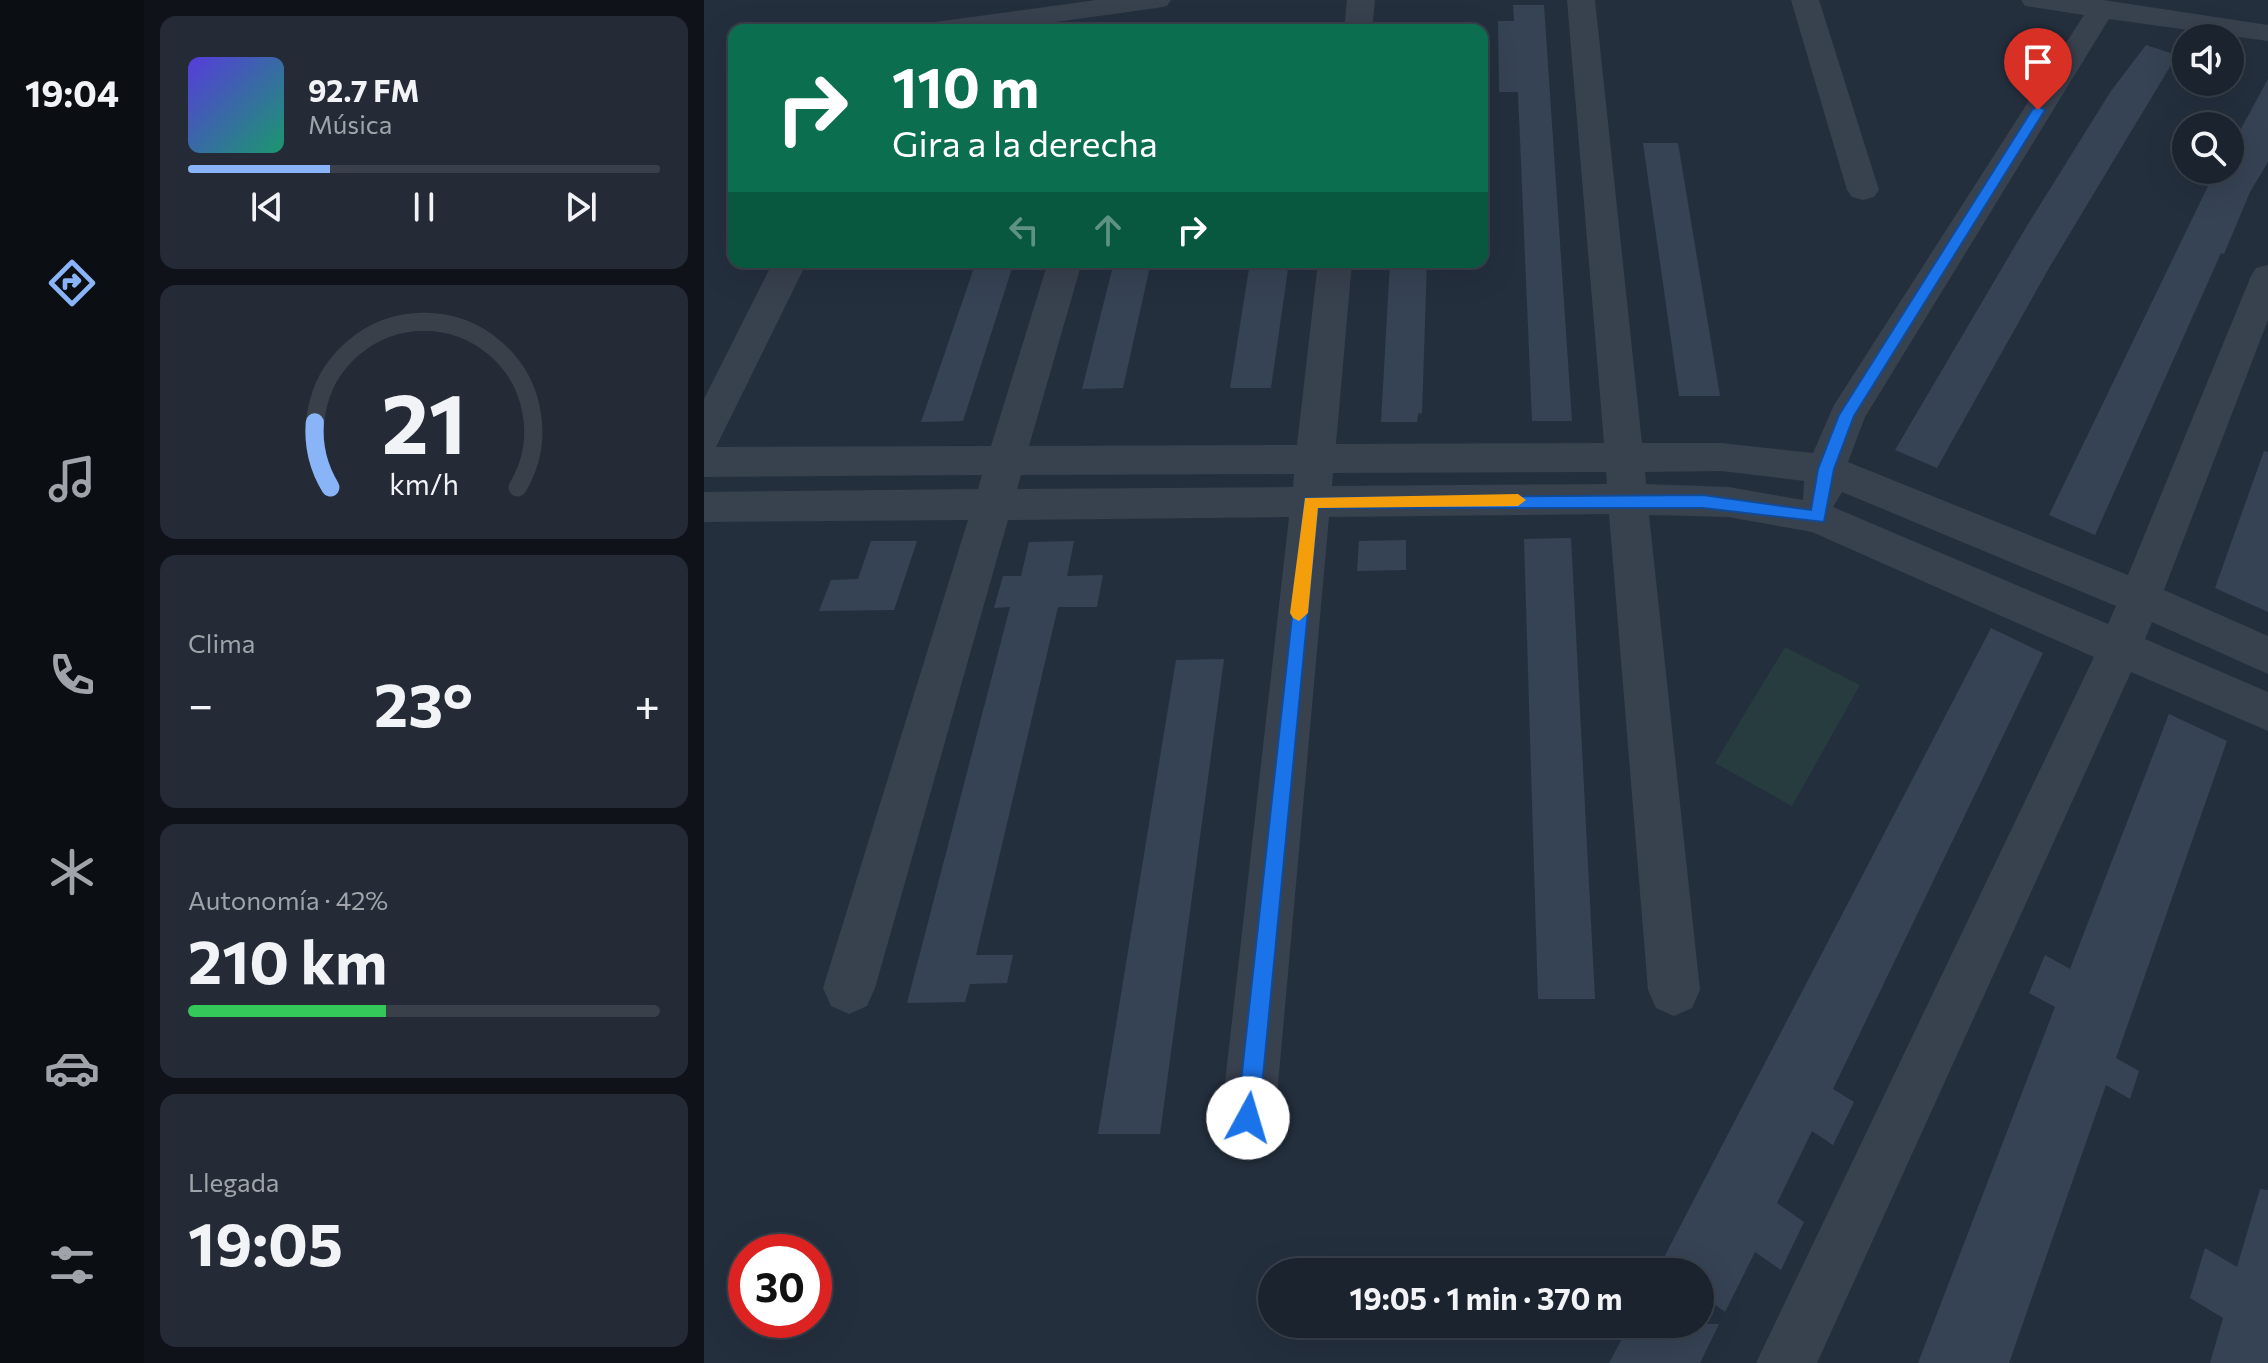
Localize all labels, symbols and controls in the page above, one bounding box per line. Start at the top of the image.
map controls [2172,24,2244,184]
button: sound [2172,24,2244,96]
pin [2004,28,2072,110]
icon: arrive [2016,40,2060,84]
text: 110 m [892,51,1039,120]
icon: right [760,56,864,160]
text: 19:04 [25,70,119,114]
text: 92.7 FM [308,71,419,108]
text: Música [308,108,392,139]
button: search [2172,112,2244,184]
text: Gira a la derecha [892,120,1158,164]
icon: previous [245,185,289,229]
icon: pause [402,185,446,229]
icon: next [559,185,603,229]
icon: left [1002,208,1046,252]
icon: ahead [1086,208,1130,252]
icon: right [1170,208,1214,252]
icon: directions [44,255,100,311]
text: 21 [382,369,466,471]
icon: music [44,451,100,507]
text: km/h [389,466,459,501]
text: Clima [188,627,255,658]
icon: phone [44,647,100,703]
text: 23° [374,666,473,739]
text: − [188,676,213,730]
text: + [634,676,660,730]
icon: climate [44,844,100,900]
text: Autonomía · 42% [188,884,388,915]
text: 210 km [188,923,387,996]
icon: car [44,1040,100,1096]
position arrow [1206,1076,1290,1160]
text: Llegada [188,1166,279,1197]
text: 19:05 [188,1205,343,1278]
speed limit sign: 30 [728,1234,832,1338]
icon: filters [44,1237,100,1293]
text: 19:05 · 1 min · 370 m [1350,1279,1622,1316]

